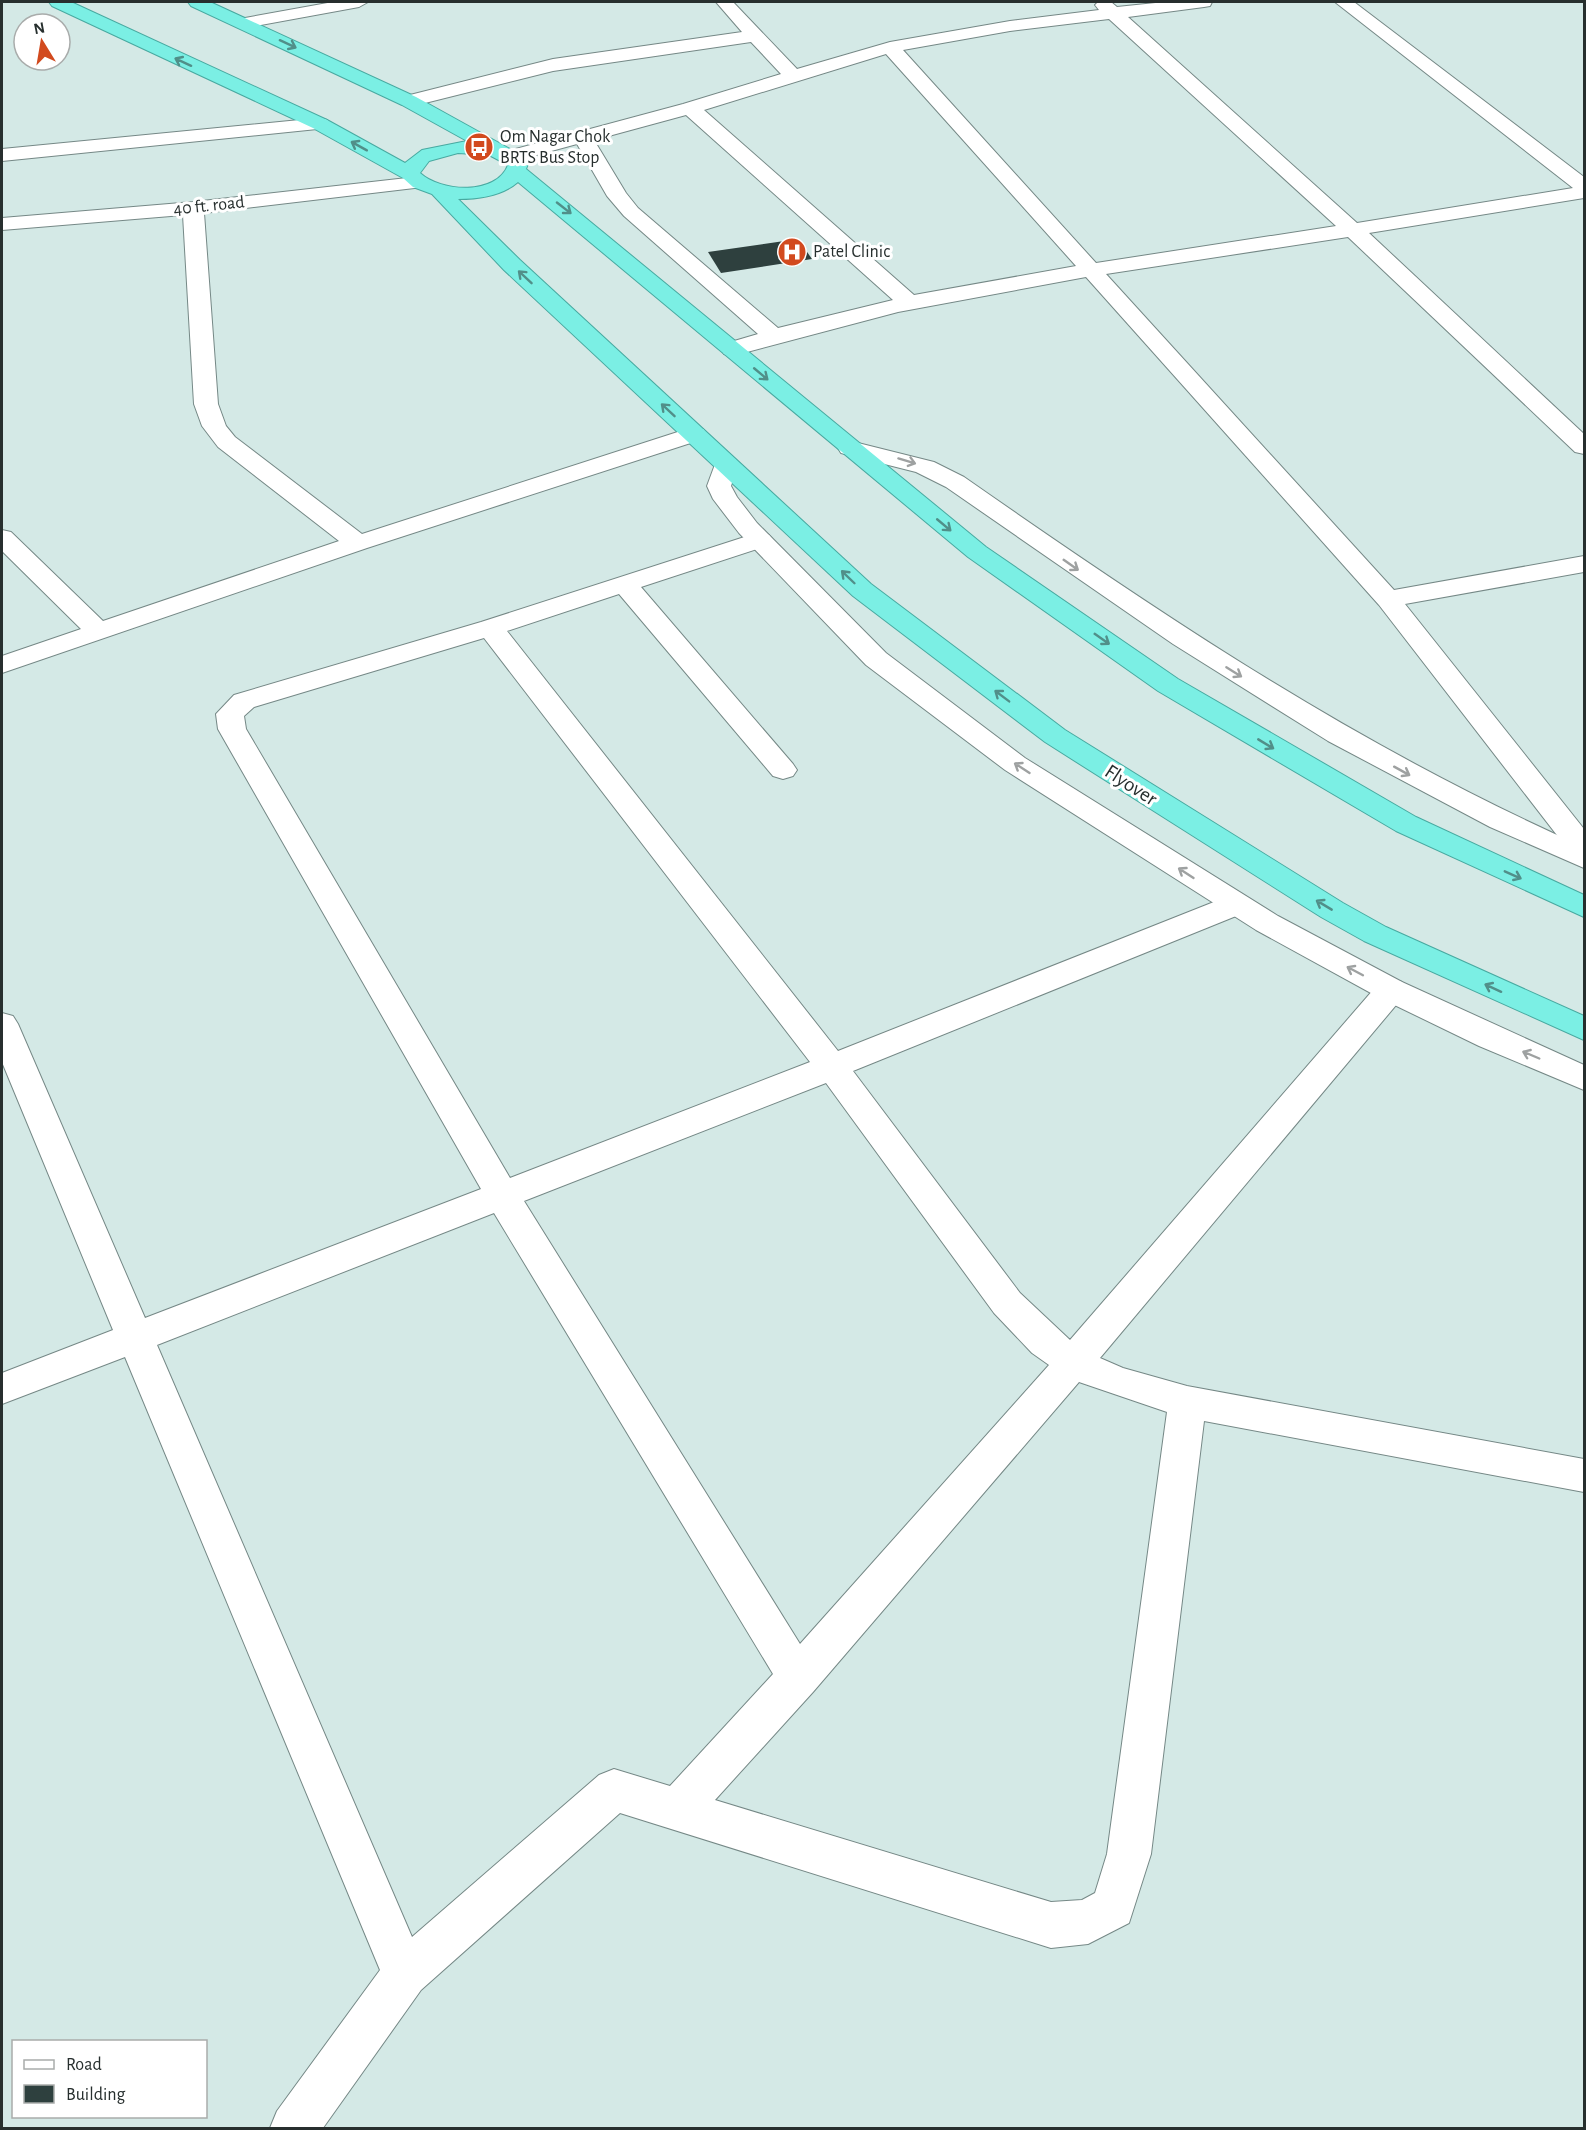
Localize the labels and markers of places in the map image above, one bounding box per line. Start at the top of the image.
place label: Om Nagar Chok BRTS Bus Stop [500,128,611,167]
bus stop icon: Om Nagar Chok BRTS Bus Stop [463,131,495,163]
hospital icon: Patel Clinic [776,236,808,268]
place label: Patel Clinic [813,243,890,261]

